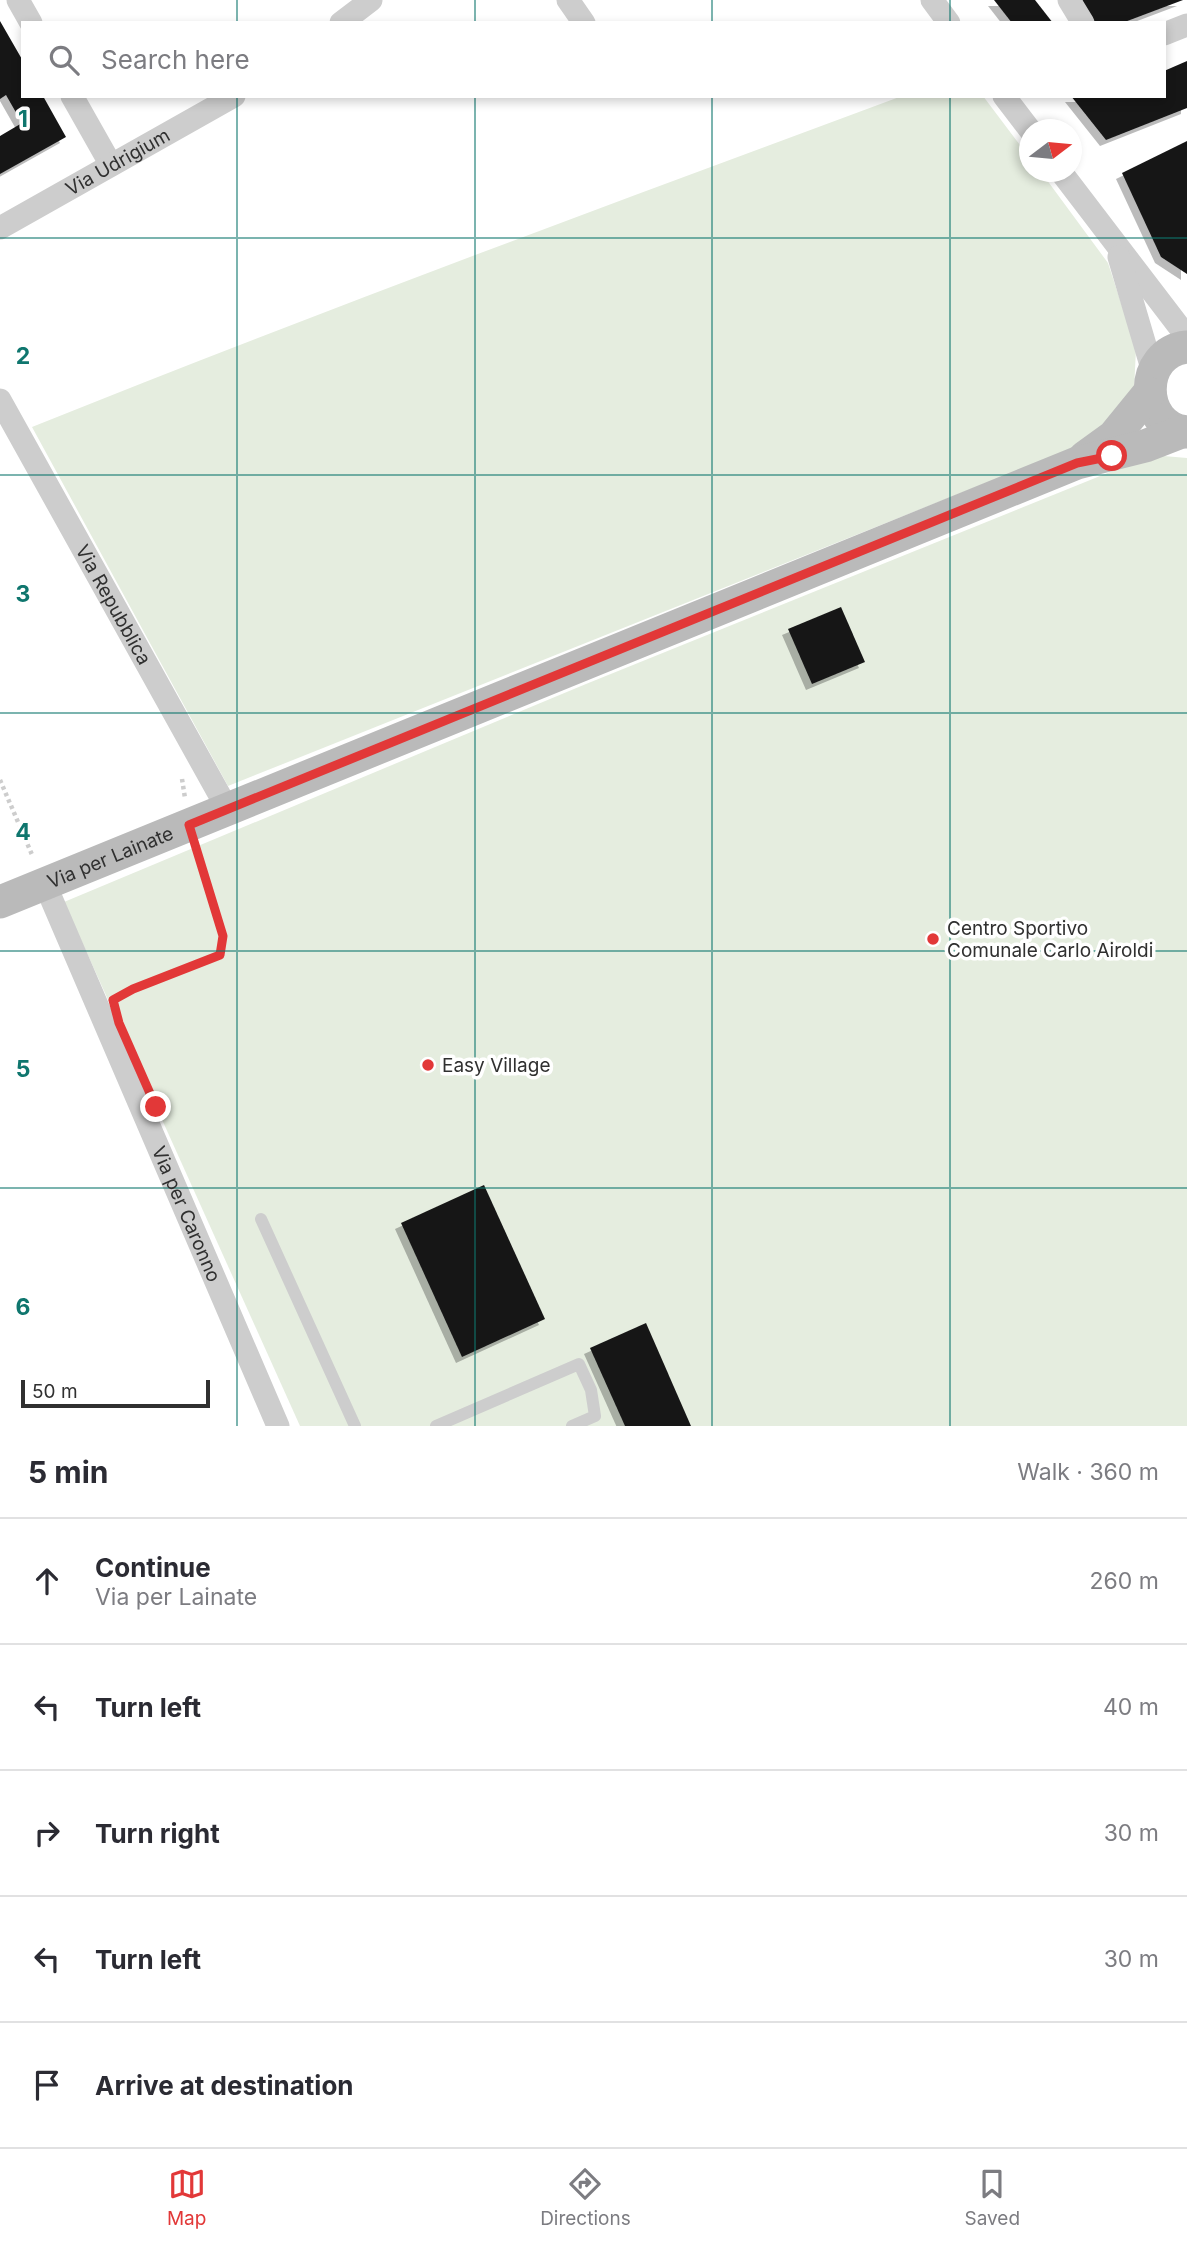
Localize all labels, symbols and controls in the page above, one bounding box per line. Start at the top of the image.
search box [21,21,1166,98]
icon: search [45,41,83,79]
text: Search here [101,44,250,75]
text: 1 [18,105,28,133]
north arrow [1019,119,1082,182]
street label: Via Udrigium [62,123,174,200]
text: 2 [16,342,30,370]
route start [1096,440,1127,471]
street label: Via Repubblica [71,540,156,669]
text: 3 [16,580,30,608]
text: 4 [15,818,31,846]
street label: Via per Lainate [44,821,177,893]
place label: Centro Sportivo Comunale Carlo Airoldi [947,917,1153,962]
marker: Centro Sportivo Comunale Carlo Airoldi [925,931,941,947]
place label: Easy Village [442,1054,550,1077]
text: 5 [16,1055,30,1083]
marker: Easy Village [420,1057,436,1073]
route end [140,1091,171,1122]
street label: Via per Caronno [147,1142,226,1285]
text: 6 [16,1293,30,1321]
scale bar [21,1377,210,1409]
text: 50 m [32,1380,78,1403]
text: 5 min [28,1454,108,1490]
text: Walk · 360 m [1017,1458,1159,1486]
text: Continue [95,1552,211,1583]
icon: ahead [28,1562,66,1600]
text: 260 m [1090,1567,1159,1595]
text: Via per Lainate [95,1583,257,1611]
icon: left [28,1688,66,1726]
text: Turn left [95,1692,201,1723]
text: 40 m [1103,1693,1159,1721]
icon: right [28,1814,66,1852]
text: Turn right [95,1818,220,1849]
text: 30 m [1104,1819,1159,1847]
icon: left [28,1940,66,1978]
text: Turn left [95,1944,201,1975]
text: 30 m [1104,1945,1159,1973]
icon: arrive [28,2066,66,2104]
text: Arrive at destination [95,2070,354,2101]
tab: Map [167,2165,206,2230]
tab: Directions [540,2165,631,2230]
tab: Saved [964,2165,1020,2230]

